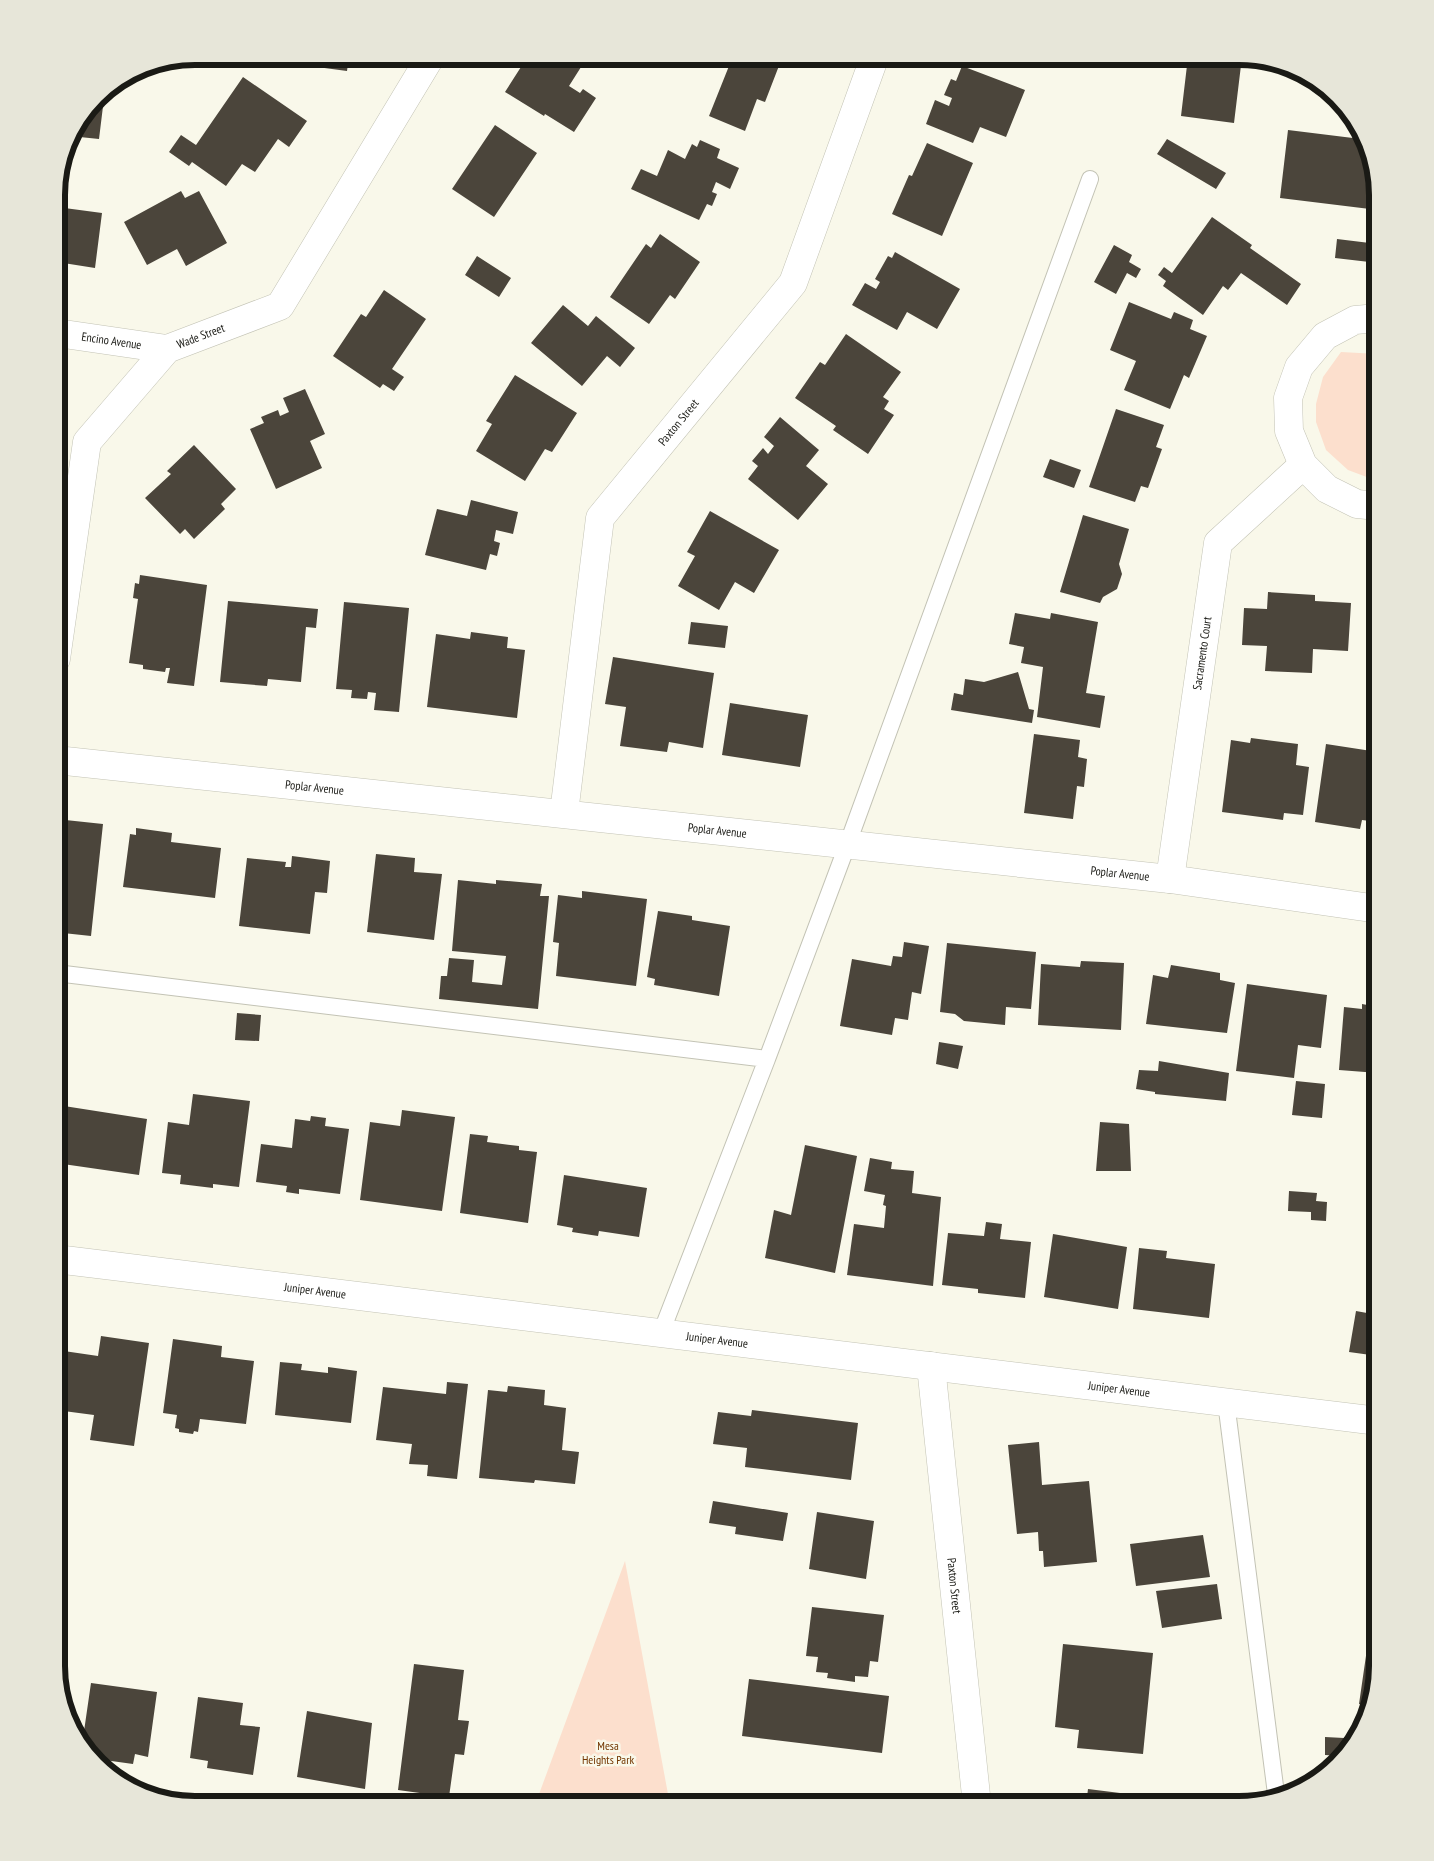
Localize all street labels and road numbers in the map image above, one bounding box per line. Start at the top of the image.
street label: Wade Street [175,320,227,352]
street label: Encino Avenue [81,329,143,352]
street label: Paxton Street [655,395,702,448]
street label: Sacramento Court [1189,615,1214,691]
street label: Poplar Avenue [284,777,345,798]
street label: Poplar Avenue [687,820,747,841]
street label: Poplar Avenue [1090,863,1150,884]
street label: Juniper Avenue [282,1279,347,1301]
street label: Juniper Avenue [684,1328,749,1351]
street label: Juniper Avenue [1086,1377,1151,1400]
street label: Paxton Street [944,1557,965,1615]

